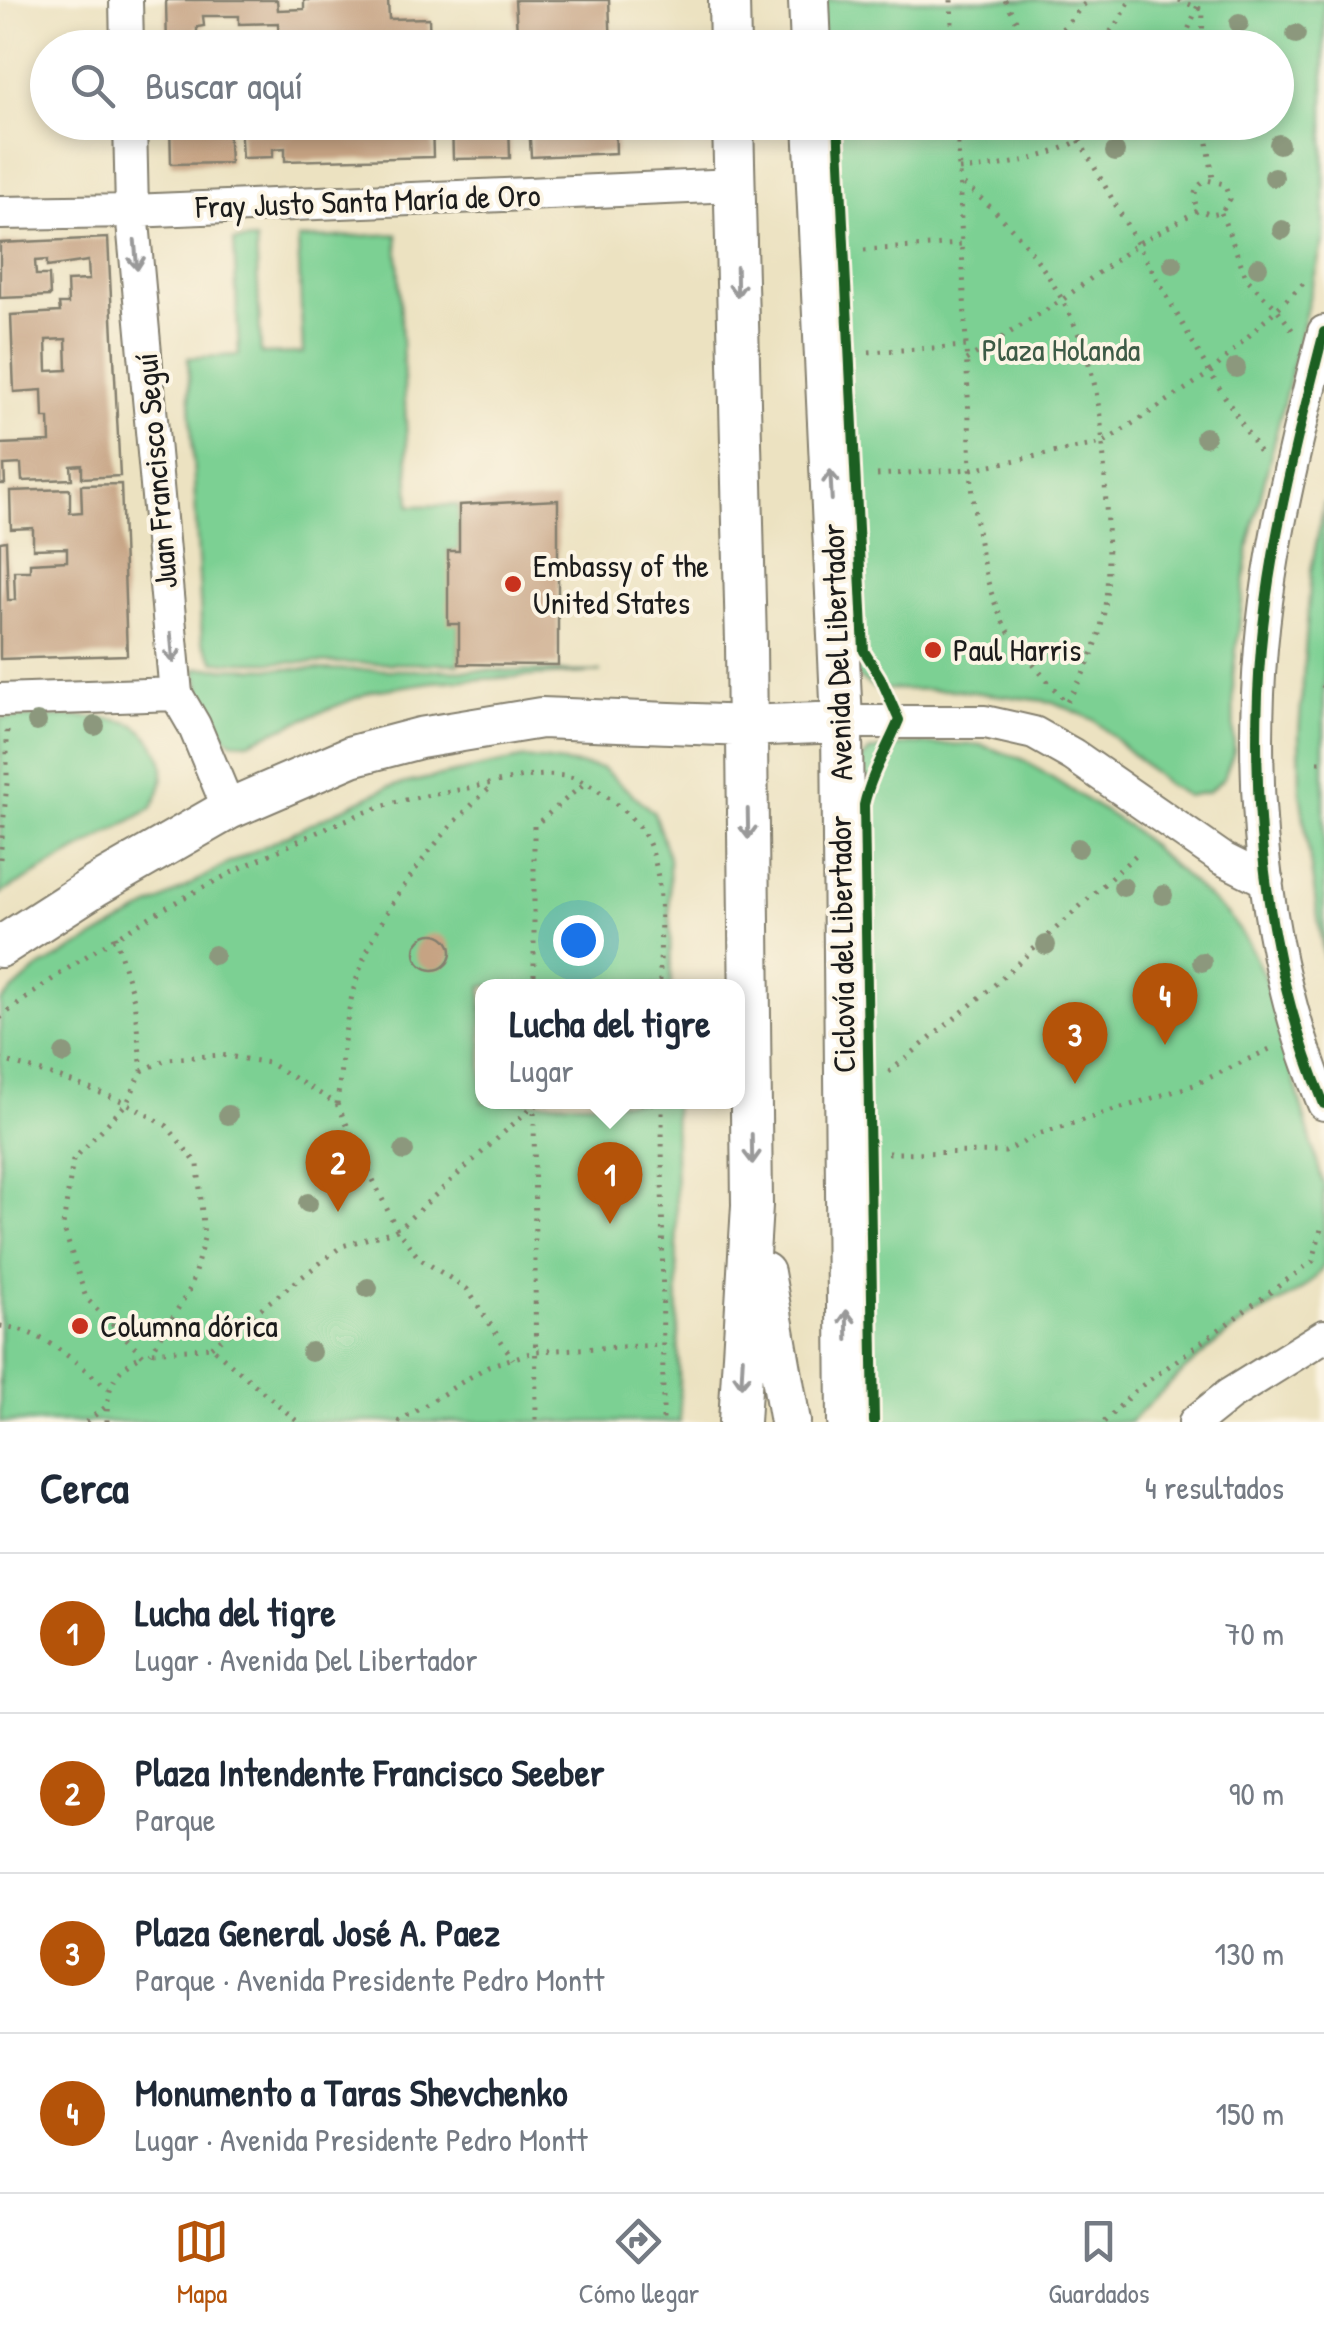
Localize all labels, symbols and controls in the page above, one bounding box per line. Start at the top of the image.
search box [30,30,1294,140]
icon: search [65,58,120,113]
text: Buscar aquí [145,59,303,111]
street label: Fray Justo Santa María de Oro [194,173,541,228]
one-way arrow [127,238,146,270]
one-way arrow [728,266,747,298]
park label: Plaza Holanda [982,328,1140,371]
street label: Juan Francisco Seguí [124,351,187,591]
one-way arrow [821,469,840,501]
street label: Avenida Del Libertador [811,523,862,781]
place label: Embassy of the United States [533,544,709,624]
marker: Embassy of the United States [502,573,524,595]
place label: Paul Harris [953,628,1081,671]
one-way arrow [163,632,182,664]
marker: Paul Harris [922,639,944,661]
one-way arrow [738,806,758,839]
street label: Ciclovía del Libertador [818,815,865,1073]
your location [553,915,604,966]
pin: 4 [1132,962,1198,1045]
popup [475,979,745,1109]
text: Lucha del tigre [510,997,710,1049]
pin: 3 [1042,1002,1108,1084]
text: Lugar [510,1049,573,1092]
pin: 2 [306,1130,370,1212]
one-way arrow [742,1132,761,1164]
pin: 1 [578,1142,642,1224]
place label: Columna dórica [100,1304,278,1347]
one-way arrow [838,1309,856,1342]
marker: Columna dórica [69,1315,91,1337]
one-way arrow [732,1356,751,1388]
text: Cerca [40,1459,129,1516]
text: 4 resultados [1145,1466,1284,1509]
text: Lucha del tigre [135,1586,336,1638]
text: 1 [67,1612,78,1655]
text: 70 m [1225,1612,1284,1655]
text: Lugar · Avenida Del Libertador [135,1638,477,1681]
text: Plaza Intendente Francisco Seeber [135,1746,604,1798]
text: 2 [65,1772,80,1815]
text: 90 m [1229,1772,1284,1815]
text: Parque [135,1798,216,1841]
text: Plaza General José A. Paez [135,1906,500,1958]
text: 3 [65,1932,80,1975]
text: 130 m [1215,1932,1284,1975]
text: Parque · Avenida Presidente Pedro Montt [135,1958,604,2001]
text: Monumento a Taras Shevchenko [135,2066,568,2118]
text: 4 [66,2092,79,2135]
text: 150 m [1215,2092,1284,2135]
text: Lugar · Avenida Presidente Pedro Montt [135,2118,587,2161]
tab: Mapa [174,2214,229,2312]
tab: Cómo llegar [578,2214,699,2312]
tab: Guardados [1048,2214,1149,2312]

